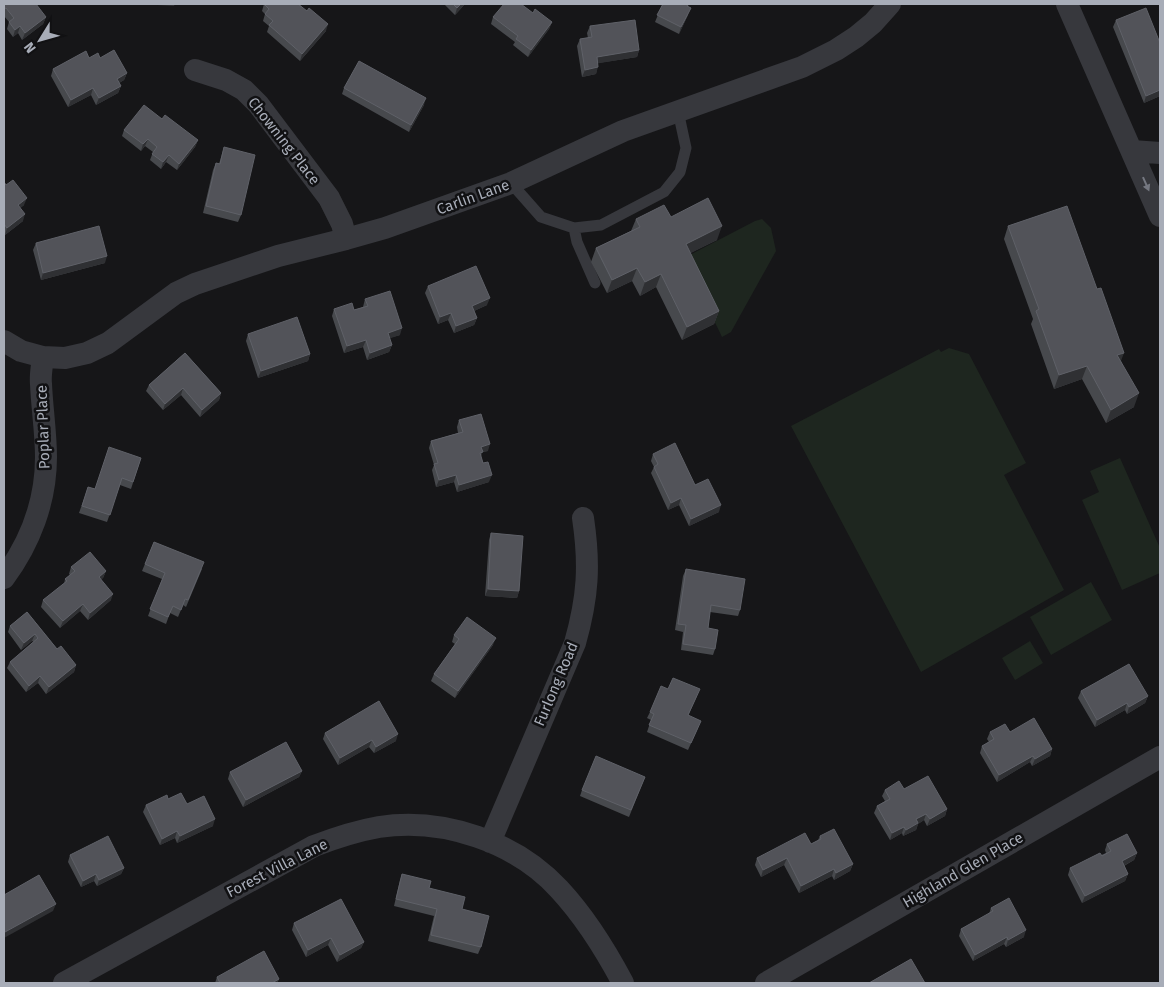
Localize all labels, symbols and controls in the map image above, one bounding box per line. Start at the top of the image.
north arrow [15,15,65,65]
text: N [20,39,40,56]
street label: Chowning Place [244,94,324,188]
street label: Carlin Lane [434,176,512,218]
one-way arrow [1142,177,1150,191]
street label: Poplar Place [33,385,53,469]
street label: Furlong Road [530,639,582,729]
street label: Highland Glen Place [900,828,1026,912]
street label: Forest Villa Lane [223,835,331,901]

